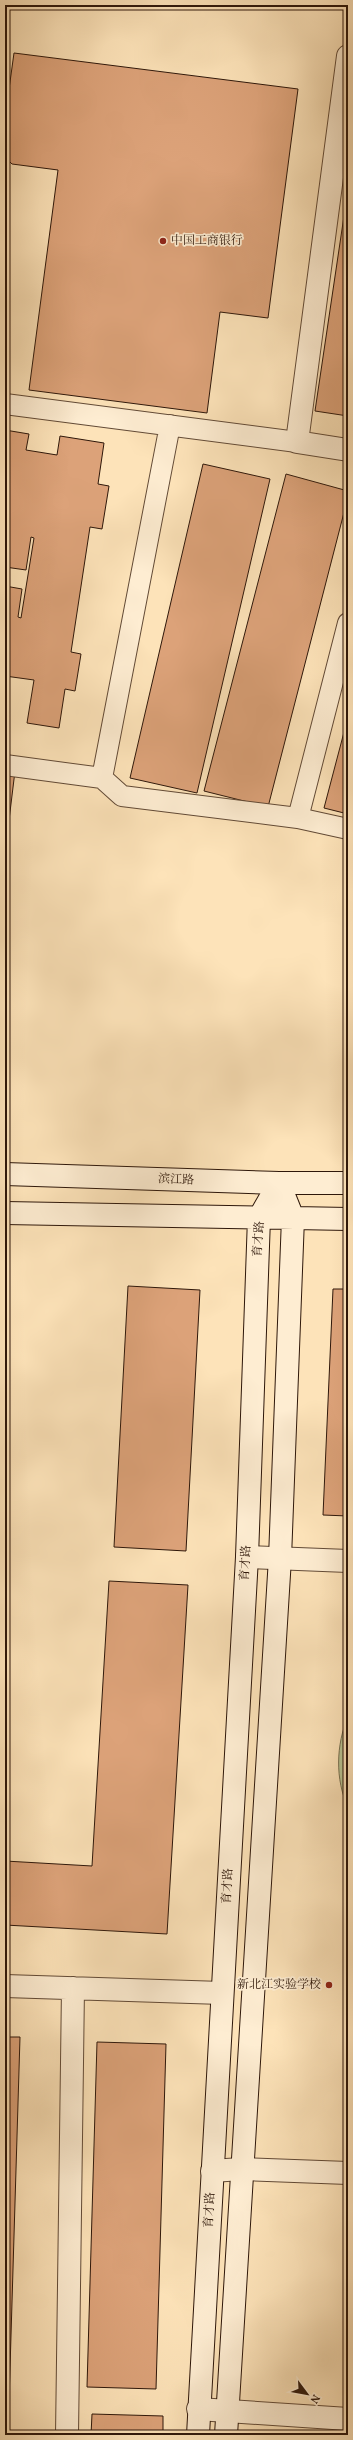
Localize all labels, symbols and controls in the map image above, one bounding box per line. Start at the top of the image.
place label: 中国工商银行 [171,233,243,249]
marker: 中国工商银行 [158,236,168,246]
street label: 滨江路 [158,1171,194,1189]
street label: 育才路 [250,1220,268,1258]
street label: 育才路 [237,1545,255,1581]
street label: 育才路 [219,1868,237,1904]
place label: 新北江实验学校 [237,1977,321,1993]
marker: 新北江实验学校 [324,1980,334,1990]
street label: 育才路 [201,2192,219,2228]
north arrow [287,2374,327,2414]
text: N [306,2391,323,2406]

